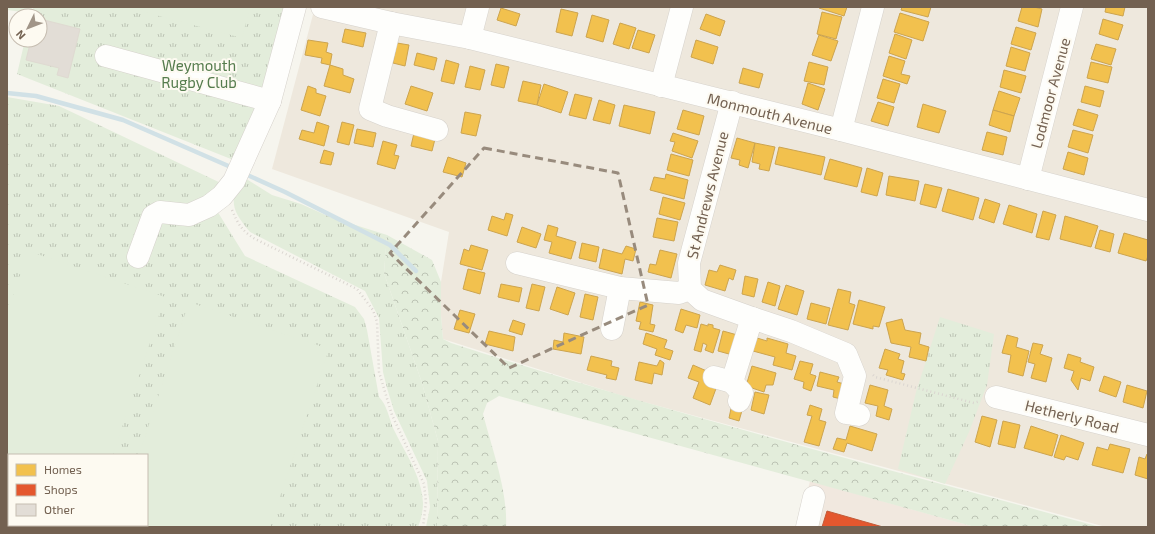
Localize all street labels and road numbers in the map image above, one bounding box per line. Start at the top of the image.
street label: Lodmoor Avenue [1027,36,1073,150]
street label: Monmouth Avenue [706,89,834,137]
street label: St Andrews Avenue [682,129,732,261]
street label: Hetherly Road [1023,396,1121,436]

